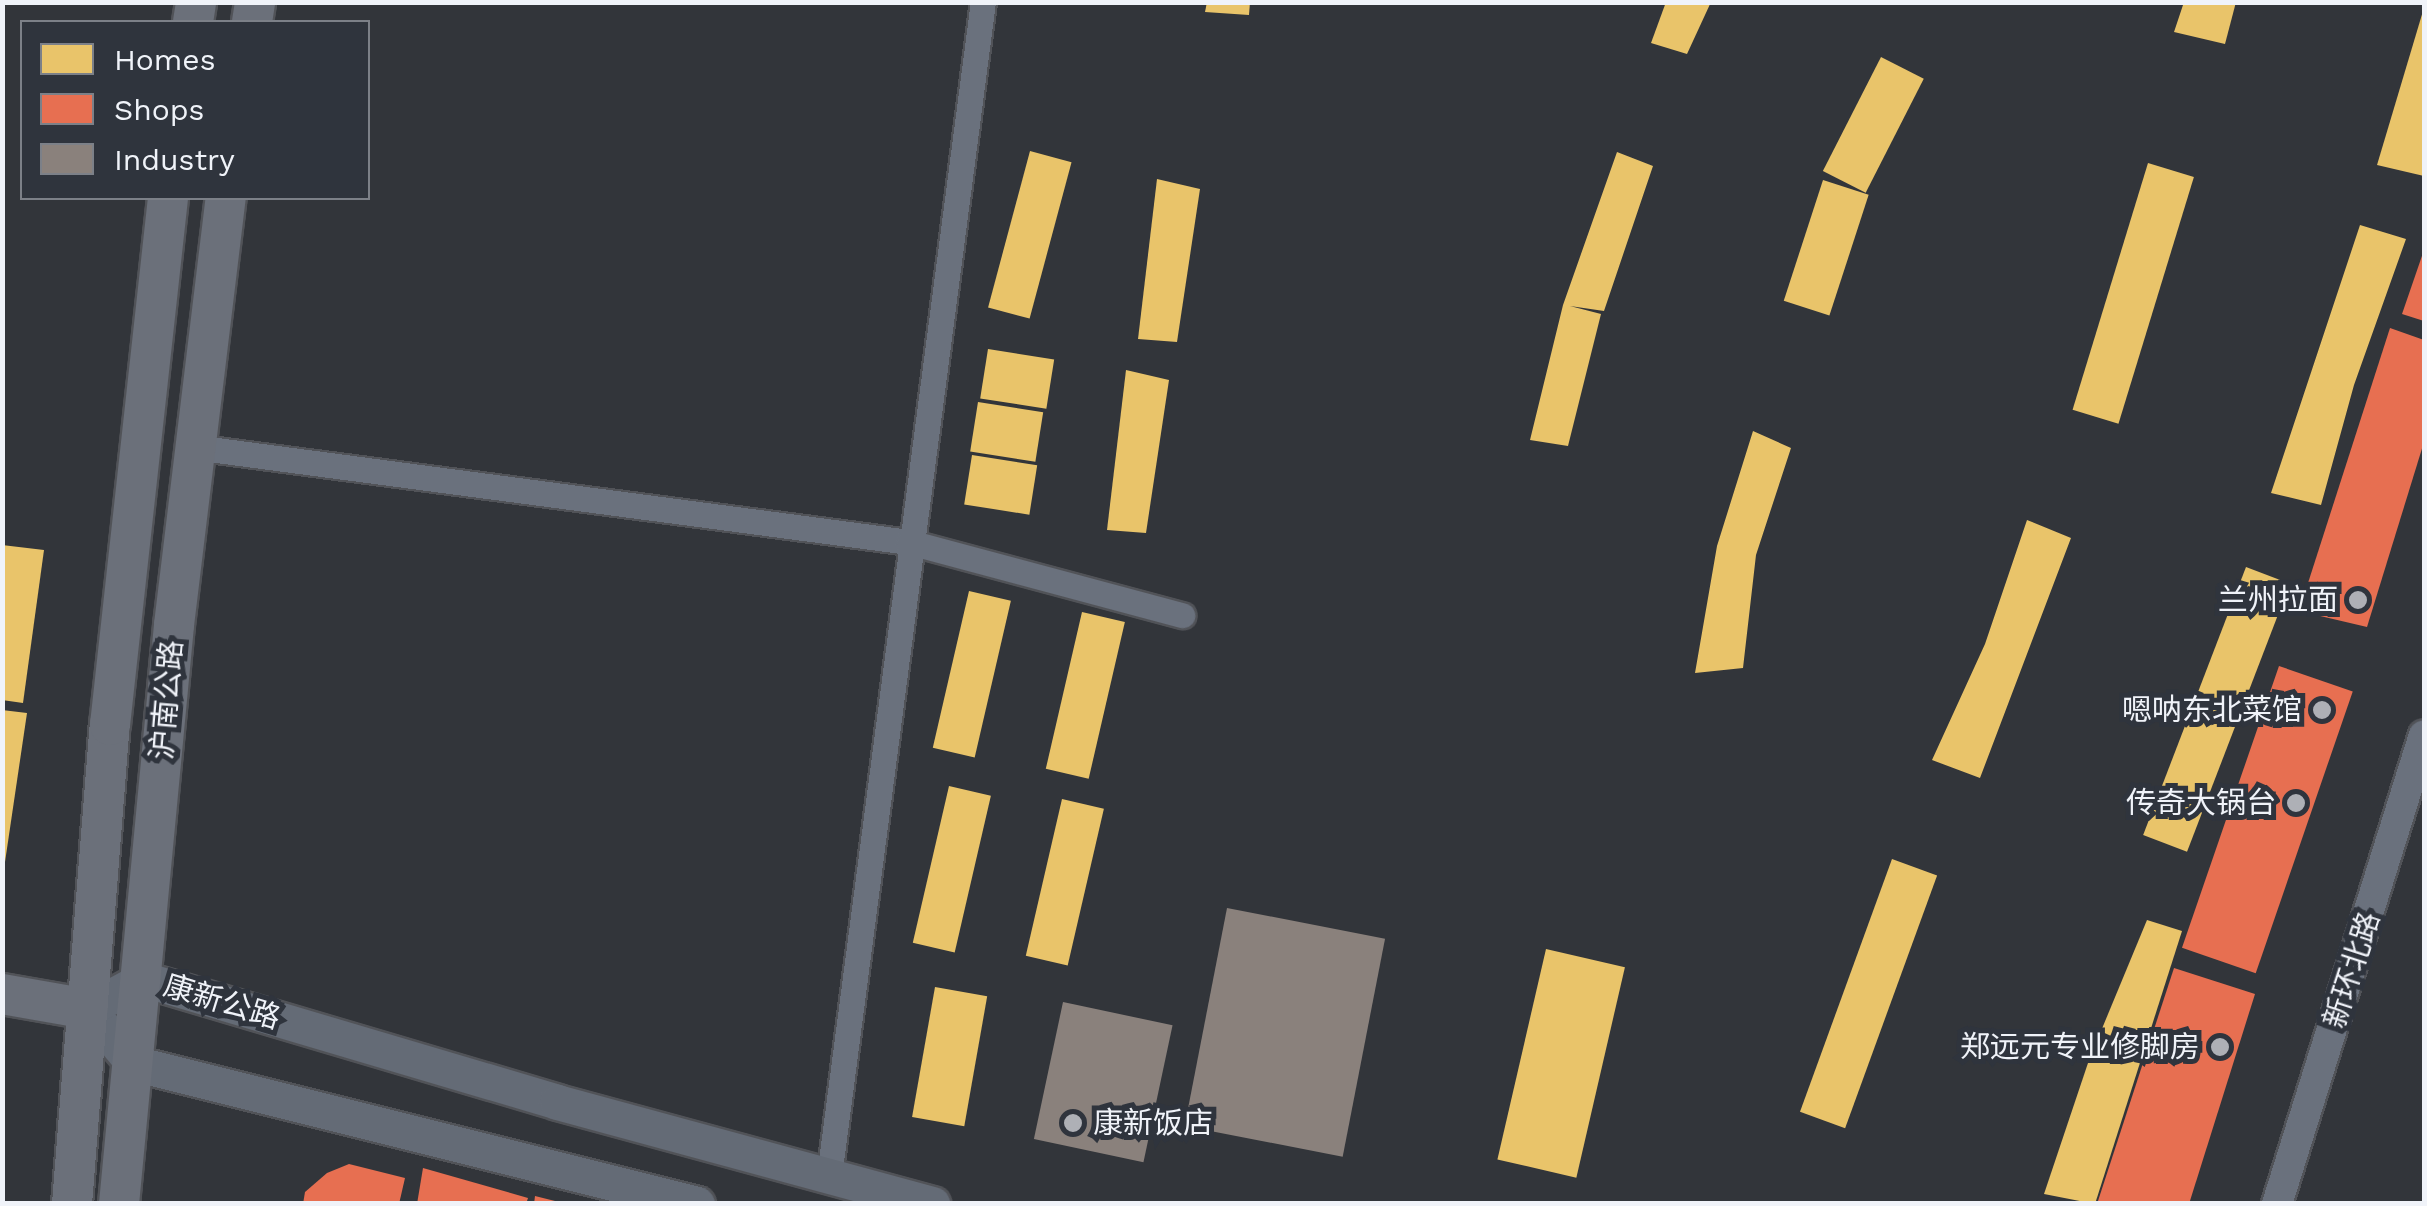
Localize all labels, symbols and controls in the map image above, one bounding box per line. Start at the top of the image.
legend [20,20,370,200]
text: Homes [114,42,216,77]
text: Shops [114,92,204,127]
text: Industry [114,142,235,177]
place label: 兰州拉面 [2218,582,2338,618]
marker: 兰州拉面 [2347,589,2369,611]
street label: 沪南公路 [144,639,190,761]
place label: 嗯呐东北菜馆 [2122,692,2302,728]
marker: 嗯呐东北菜馆 [2311,699,2333,721]
place label: 传奇大锅台 [2126,785,2276,821]
marker: 传奇大锅台 [2285,792,2307,814]
street label: 新环北路 [2316,907,2388,1033]
street label: 康新公路 [159,967,285,1037]
place label: 郑远元专业修脚房 [1960,1029,2200,1065]
marker: 郑远元专业修脚房 [2209,1036,2231,1058]
place label: 康新饭店 [1093,1105,1213,1141]
marker: 康新饭店 [1062,1112,1084,1134]

